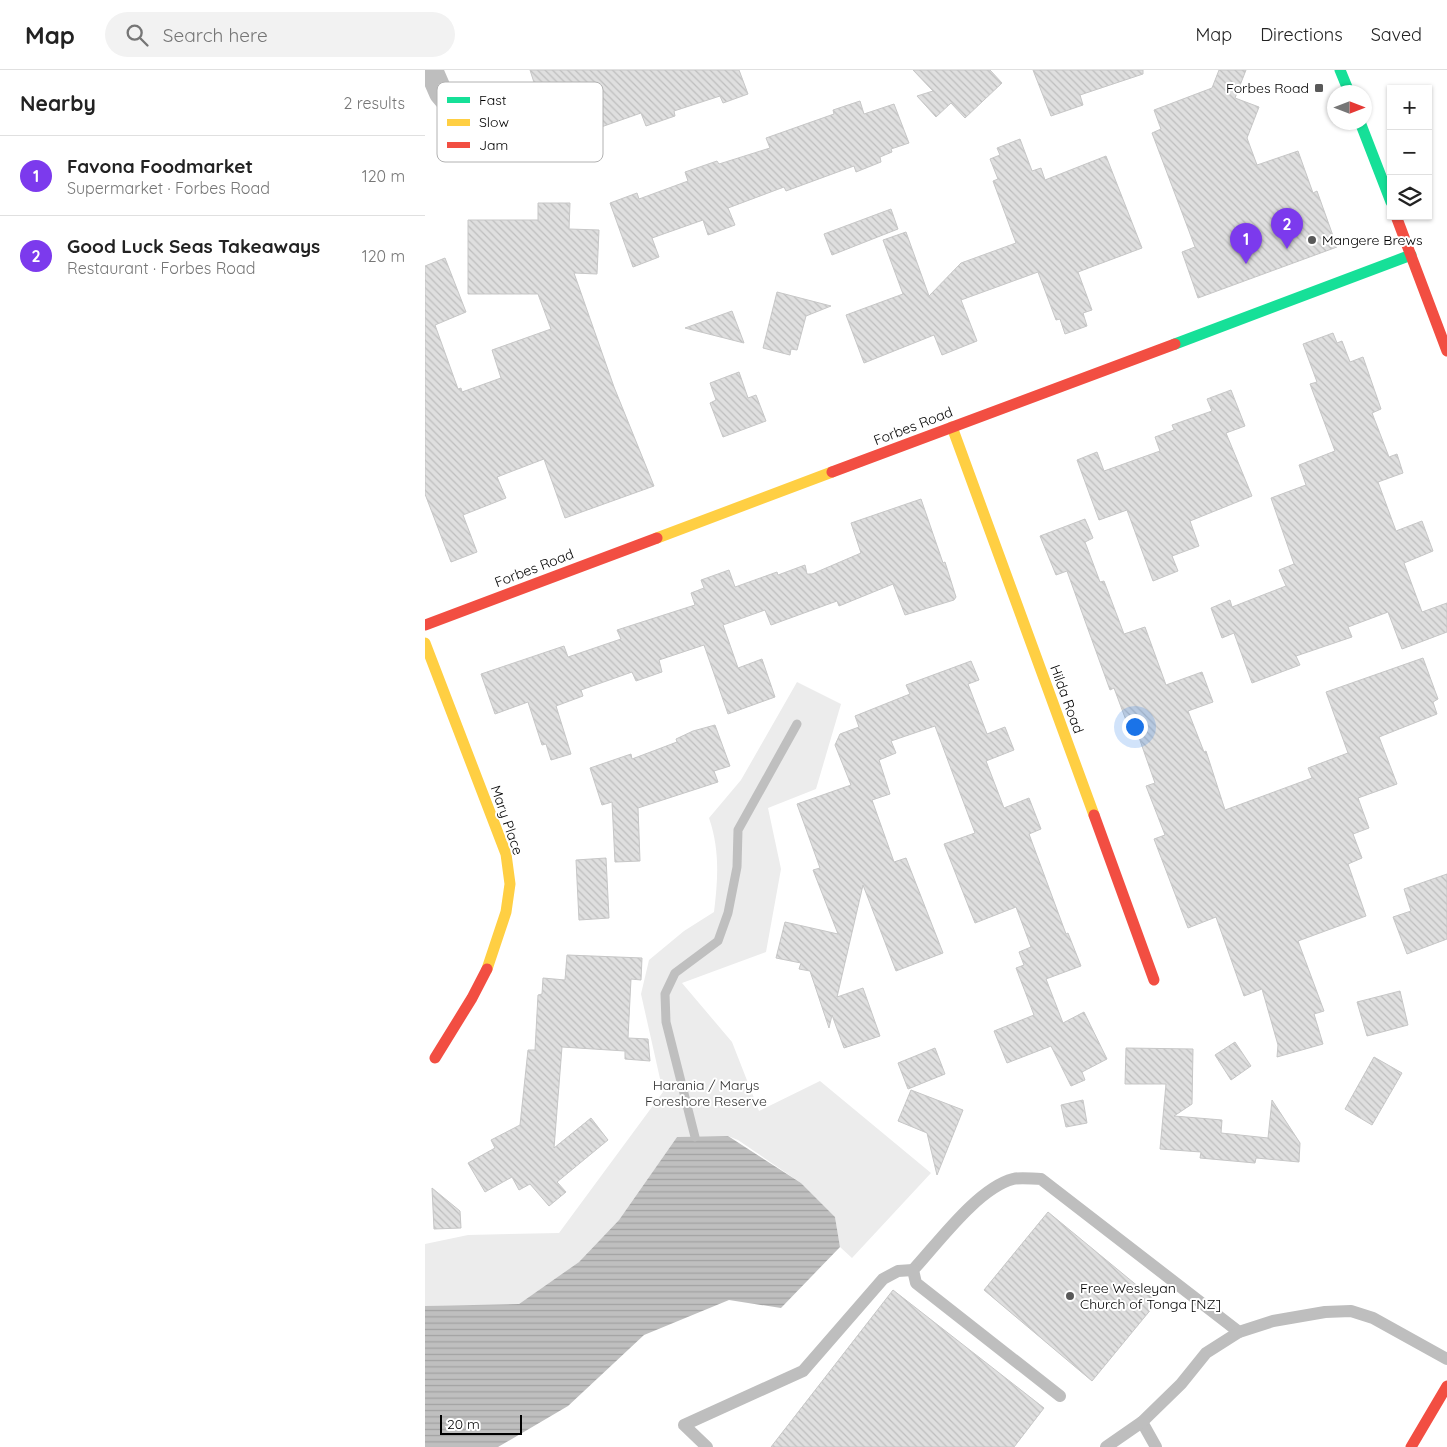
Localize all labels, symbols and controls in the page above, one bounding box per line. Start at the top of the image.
search box [105,12,455,57]
text: Map [25,20,75,50]
icon: search [123,21,151,49]
text: Search here [163,23,268,47]
text: Map [1195,23,1232,46]
text: Directions [1260,23,1343,46]
text: Saved [1371,23,1422,46]
place label: Forbes Road [1226,79,1309,97]
legend [437,82,603,162]
marker: Forbes Road [1313,82,1325,94]
north arrow [1327,85,1372,130]
map controls [1387,85,1432,220]
button: + [1387,85,1432,130]
text: Nearby [20,90,96,116]
text: Fast [479,91,507,109]
text: 2 results [343,93,405,113]
text: Slow [479,113,509,131]
button: − [1387,130,1432,175]
text: Jam [479,136,508,154]
text: Favona Foodmarket [67,154,253,178]
text: 1 [33,166,39,186]
text: 120 m [362,166,405,186]
button: layers [1387,175,1432,220]
text: Supermarket · Forbes Road [67,178,270,198]
pin: 2 [1271,208,1303,249]
pin: 1 [1230,223,1262,264]
place label: Mangere Brews [1322,231,1422,249]
text: Good Luck Seas Takeaways [67,234,320,258]
marker: Mangere Brews [1306,234,1318,246]
text: 2 [31,246,41,266]
text: 120 m [362,246,405,266]
text: Restaurant · Forbes Road [67,258,255,278]
street label: Forbes Road [871,403,955,449]
street label: Forbes Road [492,545,576,591]
street label: Hilda Road [1046,662,1088,736]
your location [1122,714,1148,740]
street label: Mary Place [487,783,527,857]
park label: Harania / Marys Foreshore Reserve [645,1076,767,1110]
place label: Free Wesleyan Church of Tonga [NZ] [1080,1279,1221,1313]
marker: Free Wesleyan Church of Tonga [NZ] [1064,1290,1076,1302]
scale bar [440,1412,523,1435]
text: 20 m [447,1415,480,1433]

